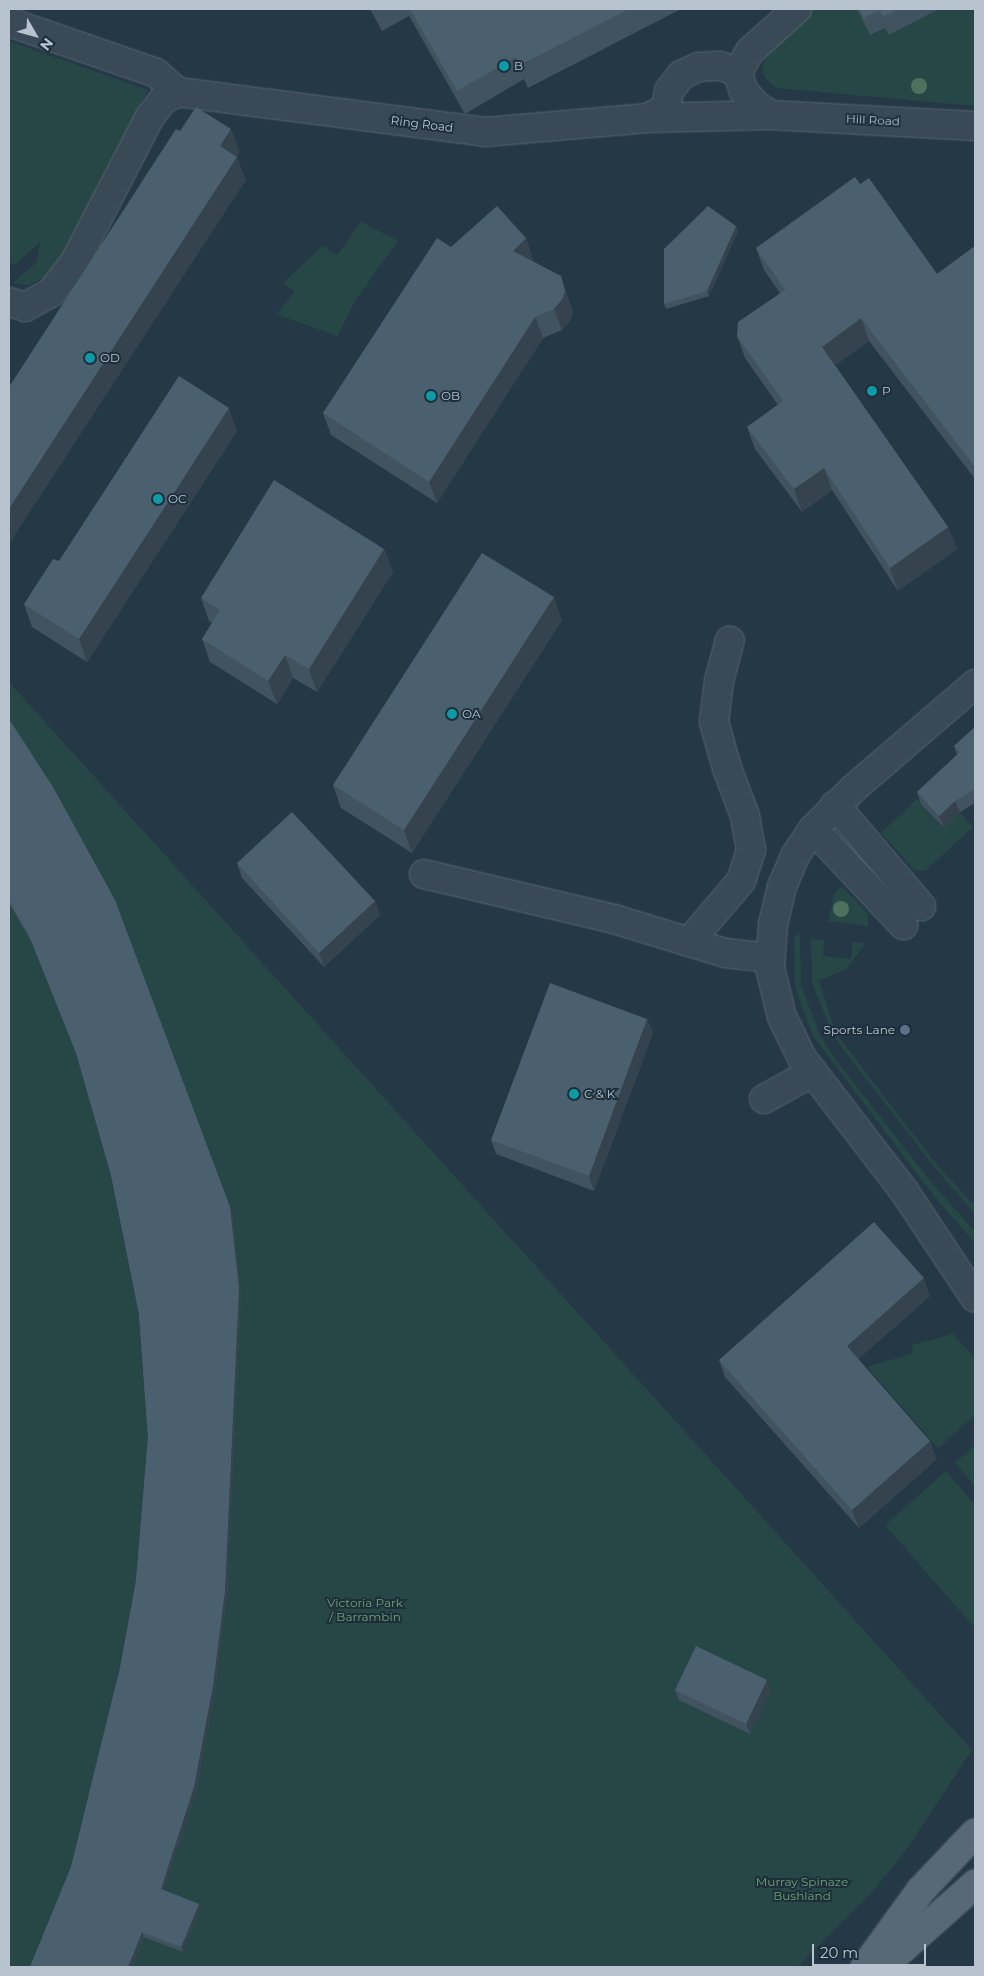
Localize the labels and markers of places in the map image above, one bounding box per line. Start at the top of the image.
place label: B [514,59,523,73]
marker: B [498,60,510,72]
place label: OD [100,351,120,365]
marker: OD [84,352,96,364]
place label: P [882,384,891,398]
marker: P [866,385,878,397]
place label: OB [441,389,460,403]
marker: OB [425,390,437,402]
place label: OC [168,492,187,506]
marker: OC [152,493,164,505]
place label: OA [462,707,481,721]
marker: OA [446,708,458,720]
place label: Sports Lane [824,1023,895,1037]
marker: Sports Lane [899,1024,911,1036]
place label: C & K [584,1087,615,1101]
marker: C & K [568,1088,580,1100]

